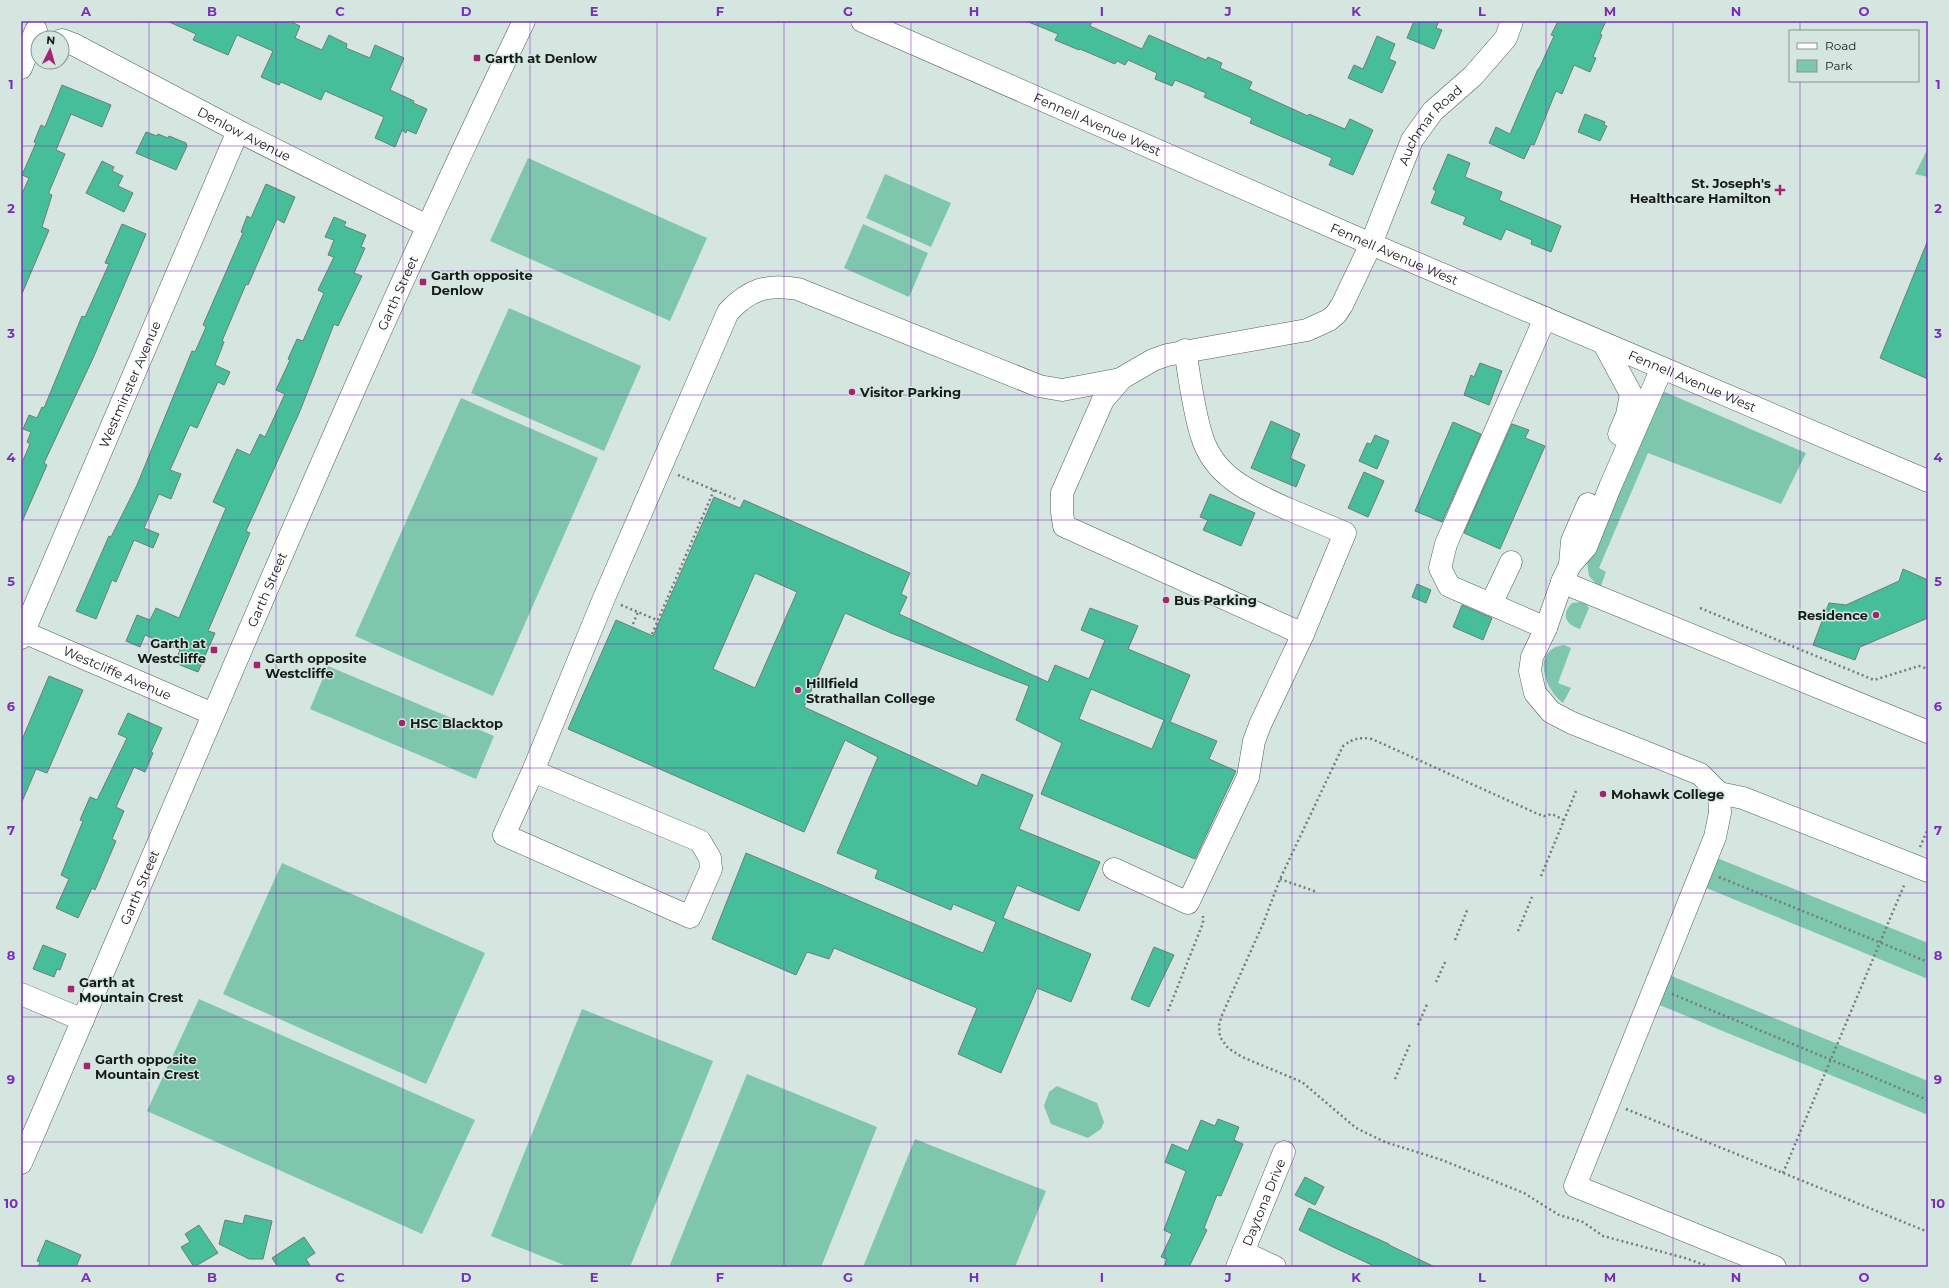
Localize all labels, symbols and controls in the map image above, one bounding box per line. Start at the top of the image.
text: A [80,3,92,19]
text: B [207,3,217,19]
text: C [335,3,345,19]
text: D [461,3,472,19]
text: E [590,3,599,19]
text: F [716,3,724,19]
text: G [843,3,853,19]
text: H [969,3,979,19]
text: I [1100,3,1104,19]
text: J [1223,3,1232,19]
text: K [1351,3,1361,19]
text: L [1478,3,1486,19]
text: M [1604,3,1616,19]
text: N [1731,3,1741,19]
text: O [1859,3,1870,19]
north arrow [30,30,70,70]
legend [1789,30,1919,82]
text: N [46,33,56,47]
text: Road [1825,38,1856,53]
place label: Garth at Denlow [485,50,598,66]
marker: Garth at Denlow [472,53,482,63]
text: Park [1825,58,1853,73]
text: 1 [8,76,14,92]
text: 1 [1935,76,1941,92]
street label: Auchmar Road [1395,82,1465,168]
street label: Fennell Avenue West [1031,89,1164,159]
street label: Denlow Avenue [195,103,294,164]
place label: St. Joseph's Healthcare Hamilton [1630,175,1771,206]
marker: St. Joseph's Healthcare Hamilton [1774,184,1786,196]
text: 2 [7,200,15,216]
text: 2 [1934,200,1942,216]
street label: Fennell Avenue West [1328,219,1461,288]
street label: Garth Street [374,253,421,333]
place label: Garth opposite Denlow [431,267,533,298]
marker: Garth opposite Denlow [418,277,428,287]
street label: Westminster Avenue [95,318,164,450]
text: 3 [6,325,15,341]
text: 3 [1933,325,1942,341]
street label: Fennell Avenue West [1626,346,1759,415]
place label: Visitor Parking [859,384,961,400]
marker: Visitor Parking [847,387,857,397]
text: 4 [7,449,16,465]
text: 4 [1934,449,1943,465]
street label: Garth Street [244,550,290,629]
text: 5 [7,573,15,589]
text: 5 [1934,573,1942,589]
place label: Bus Parking [1174,592,1257,608]
marker: Bus Parking [1161,595,1171,605]
place label: Residence [1797,607,1868,623]
marker: Residence [1871,610,1881,620]
place label: Garth at Westcliffe [137,635,206,666]
street label: Westcliffe Avenue [61,642,174,703]
marker: Garth at Westcliffe [209,645,219,655]
place label: Garth opposite Westcliffe [265,650,367,681]
marker: Garth opposite Westcliffe [252,660,262,670]
place label: Hillfield Strathallan College [806,675,935,706]
marker: Hillfield Strathallan College [793,685,803,695]
text: 6 [7,698,16,714]
text: 6 [1934,698,1943,714]
place label: HSC Blacktop [410,715,503,731]
marker: HSC Blacktop [397,718,407,728]
place label: Mohawk College [1611,786,1724,802]
marker: Mohawk College [1598,789,1608,799]
text: 7 [7,822,15,838]
text: 7 [1934,822,1942,838]
street label: Garth Street [116,847,162,927]
text: 8 [7,947,16,963]
text: 8 [1934,947,1943,963]
place label: Garth at Mountain Crest [79,974,184,1005]
marker: Garth at Mountain Crest [66,984,76,994]
place label: Garth opposite Mountain Crest [95,1051,200,1082]
marker: Garth opposite Mountain Crest [82,1061,92,1071]
text: 9 [7,1071,15,1087]
text: 9 [1934,1071,1942,1087]
street label: Daytona Drive [1239,1156,1288,1248]
text: 10 [4,1195,18,1211]
text: 10 [1931,1195,1945,1211]
text: A [80,1269,92,1285]
text: B [207,1269,217,1285]
text: C [335,1269,345,1285]
text: D [461,1269,472,1285]
text: E [590,1269,599,1285]
text: F [716,1269,724,1285]
text: G [843,1269,853,1285]
text: H [969,1269,979,1285]
text: I [1100,1269,1104,1285]
text: J [1223,1269,1232,1285]
text: K [1351,1269,1361,1285]
text: L [1478,1269,1486,1285]
text: M [1604,1269,1616,1285]
text: N [1731,1269,1741,1285]
text: O [1859,1269,1870,1285]

